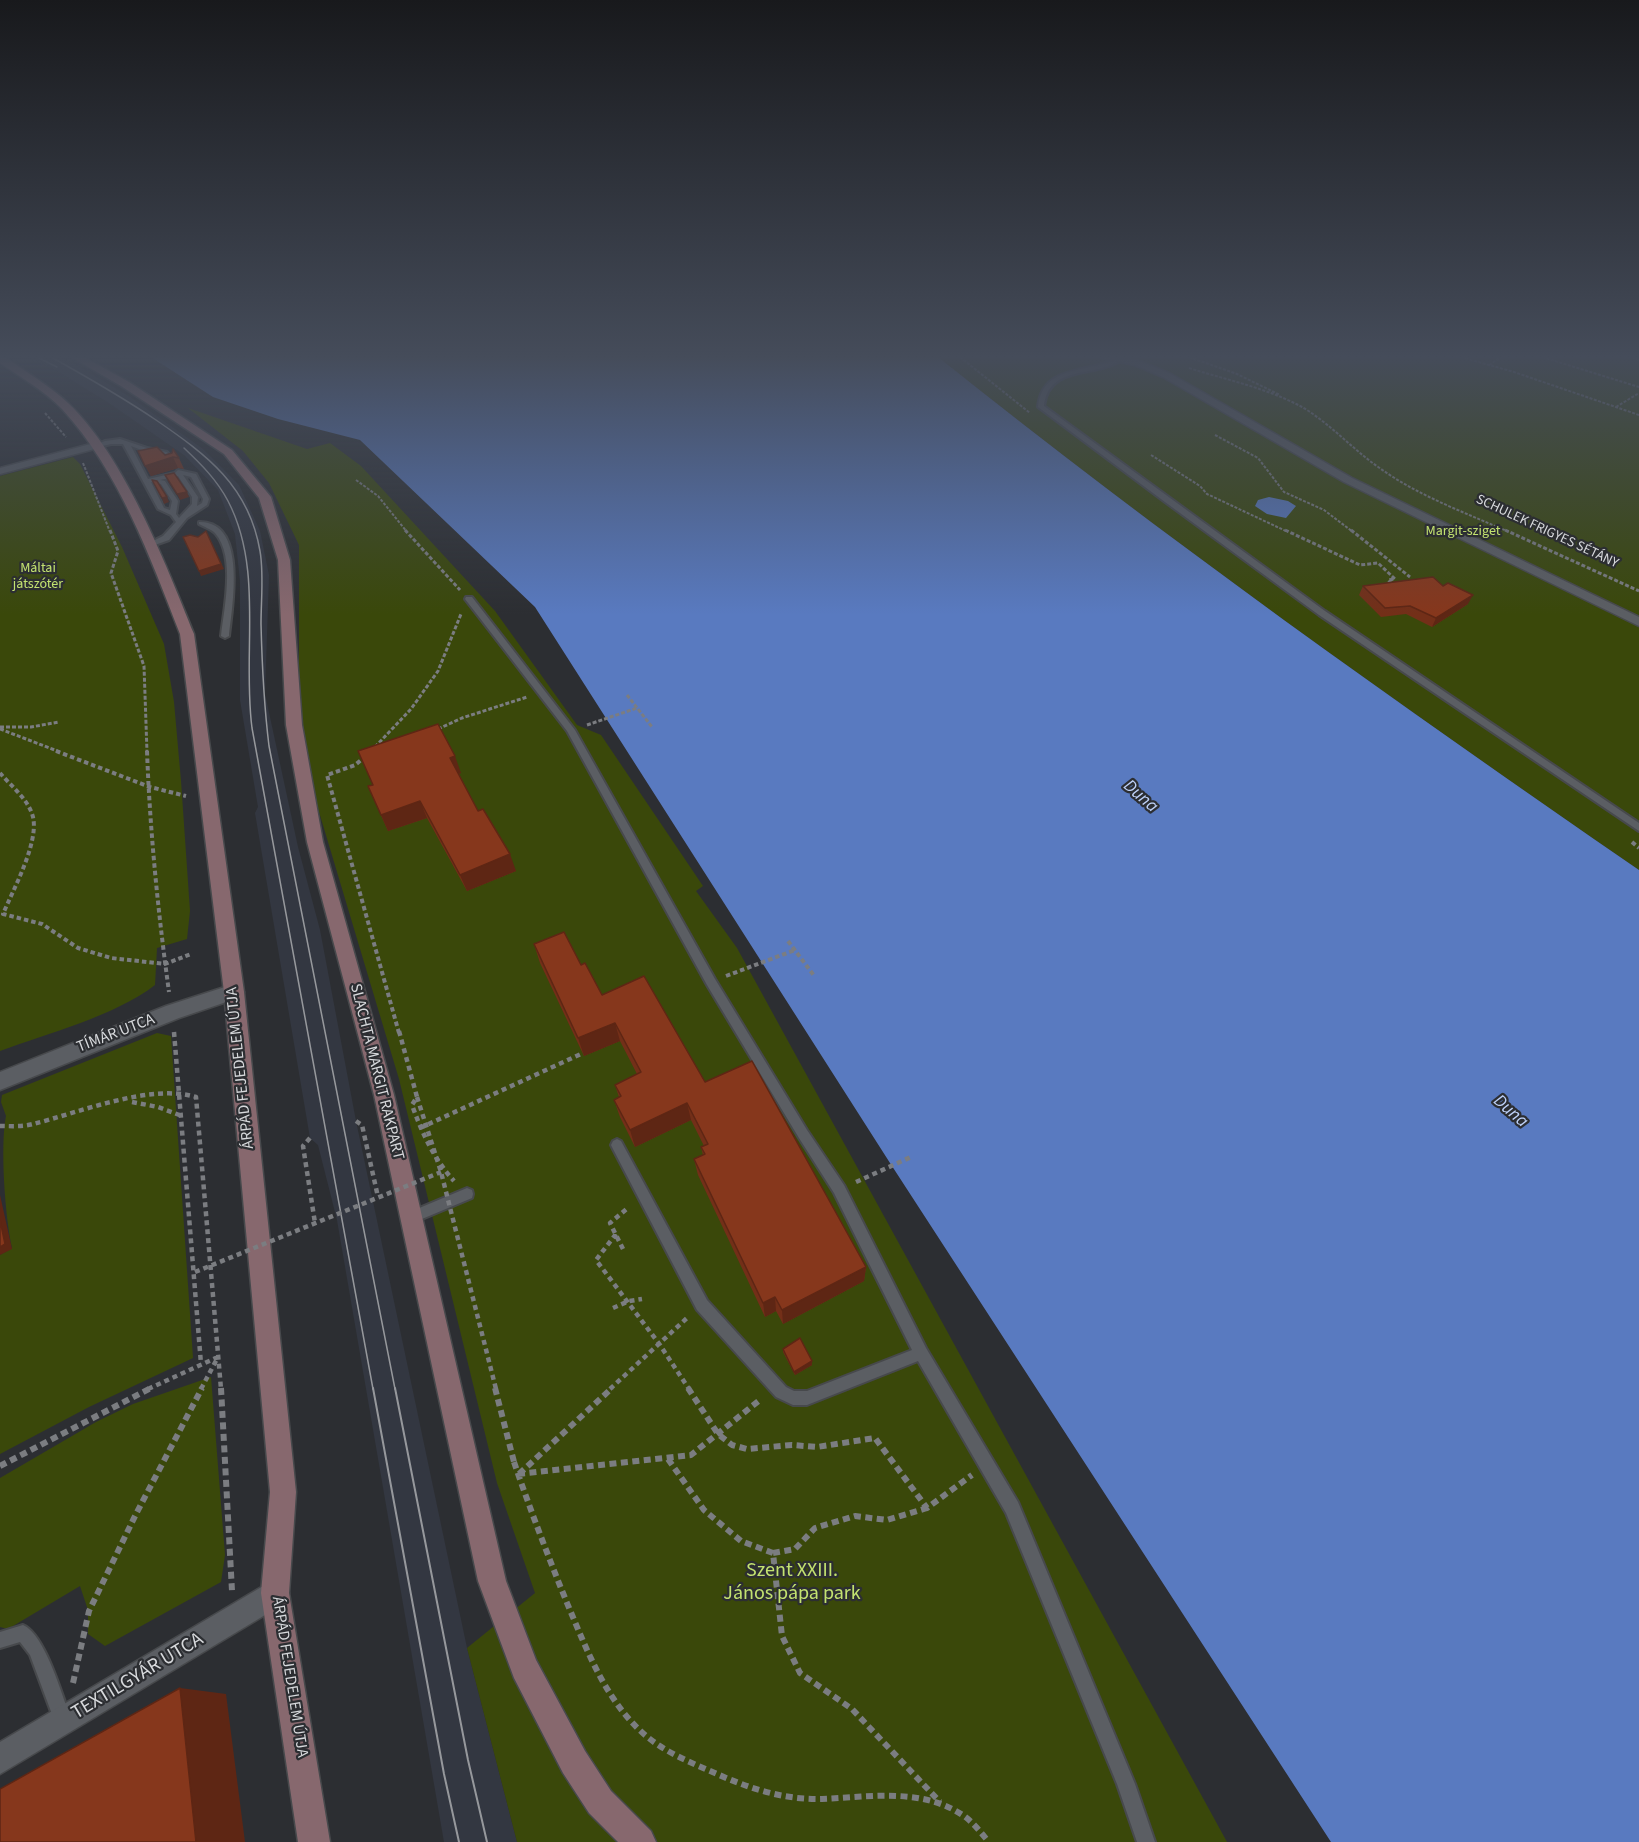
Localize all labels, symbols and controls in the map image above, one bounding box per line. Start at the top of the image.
street label: SCHULEK FRIGYES SÉTÁNY [1473,492,1621,572]
park label: Margit-sziget [1426,524,1500,540]
park label: Máltai játszótér [13,561,63,594]
water label: Duna [1118,776,1162,818]
street label: SLACHTA MARGIT RAKPART [345,982,407,1162]
street label: ÁRPÁD FEJEDELEM ÚTJA [223,986,259,1150]
street label: TÍMÁR UTCA [74,1010,158,1058]
water label: Duna [1488,1091,1532,1133]
park label: Szent XXIII. János pápa park [723,1560,861,1607]
street label: ÁRPÁD FEJEDELEM ÚTJA [267,1595,311,1759]
street label: TEXTILGYÁR UTCA [68,1628,208,1726]

